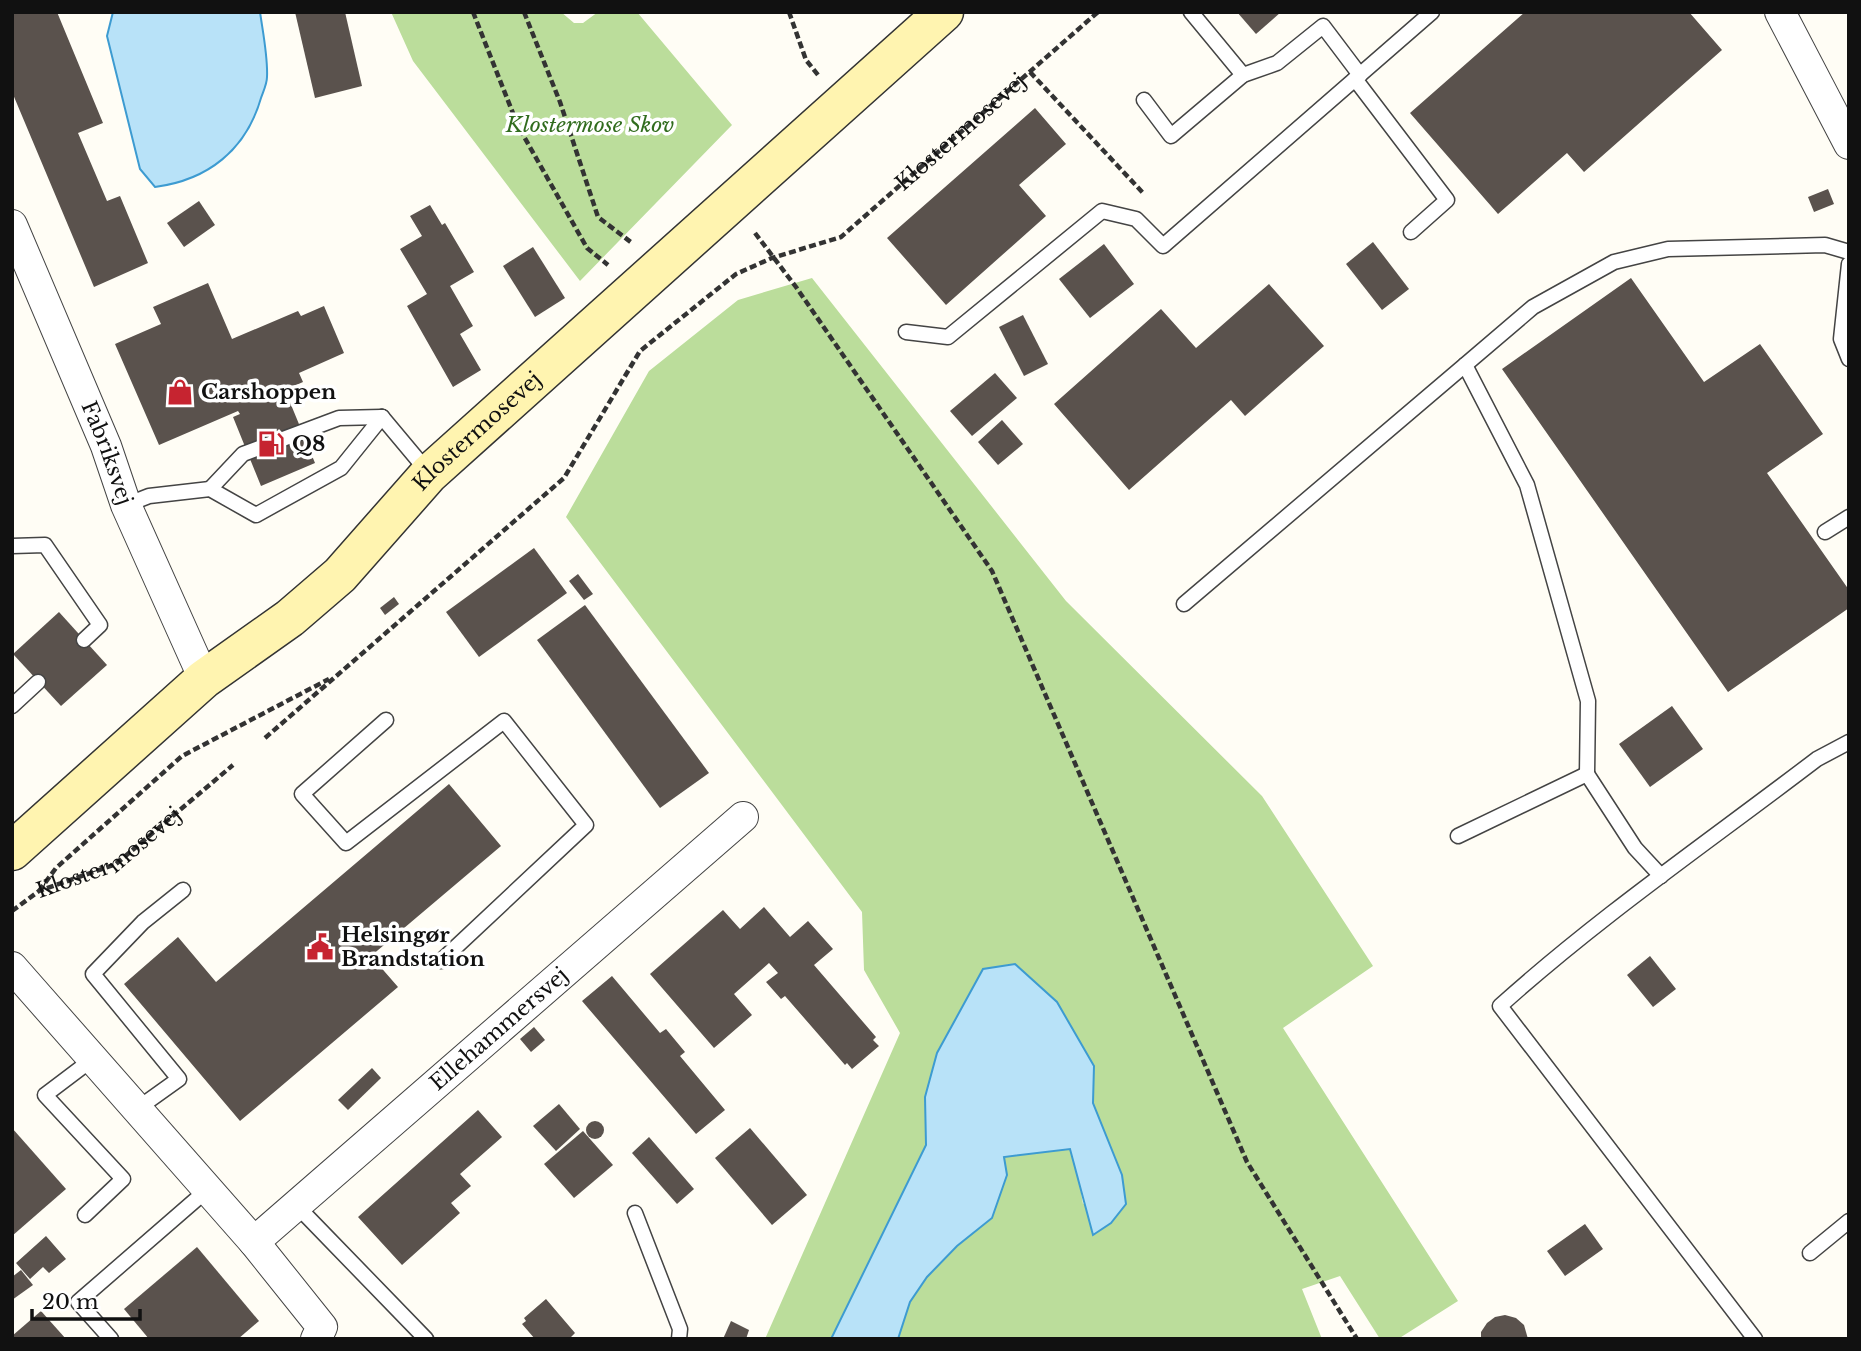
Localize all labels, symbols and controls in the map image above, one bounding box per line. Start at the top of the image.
street label: Klostermosevej [890,68,1031,196]
park label: Klostermose Skov [505,112,674,138]
street label: Klostermosevej [407,366,547,496]
shop icon: Carshoppen [165,377,195,407]
place label: Carshoppen [201,379,336,405]
street label: Fabriksvej [75,397,138,508]
fuel station icon: Q8 [256,429,286,459]
place label: Q8 [292,431,325,457]
street label: Klostermosevej [33,802,186,904]
place label: Helsingør Brandstation [341,922,485,972]
public building icon: Helsingør Brandstation [305,932,335,962]
street label: Ellehammersvej [425,962,573,1096]
scale bar [32,1278,140,1322]
text: 20 m [42,1289,99,1315]

